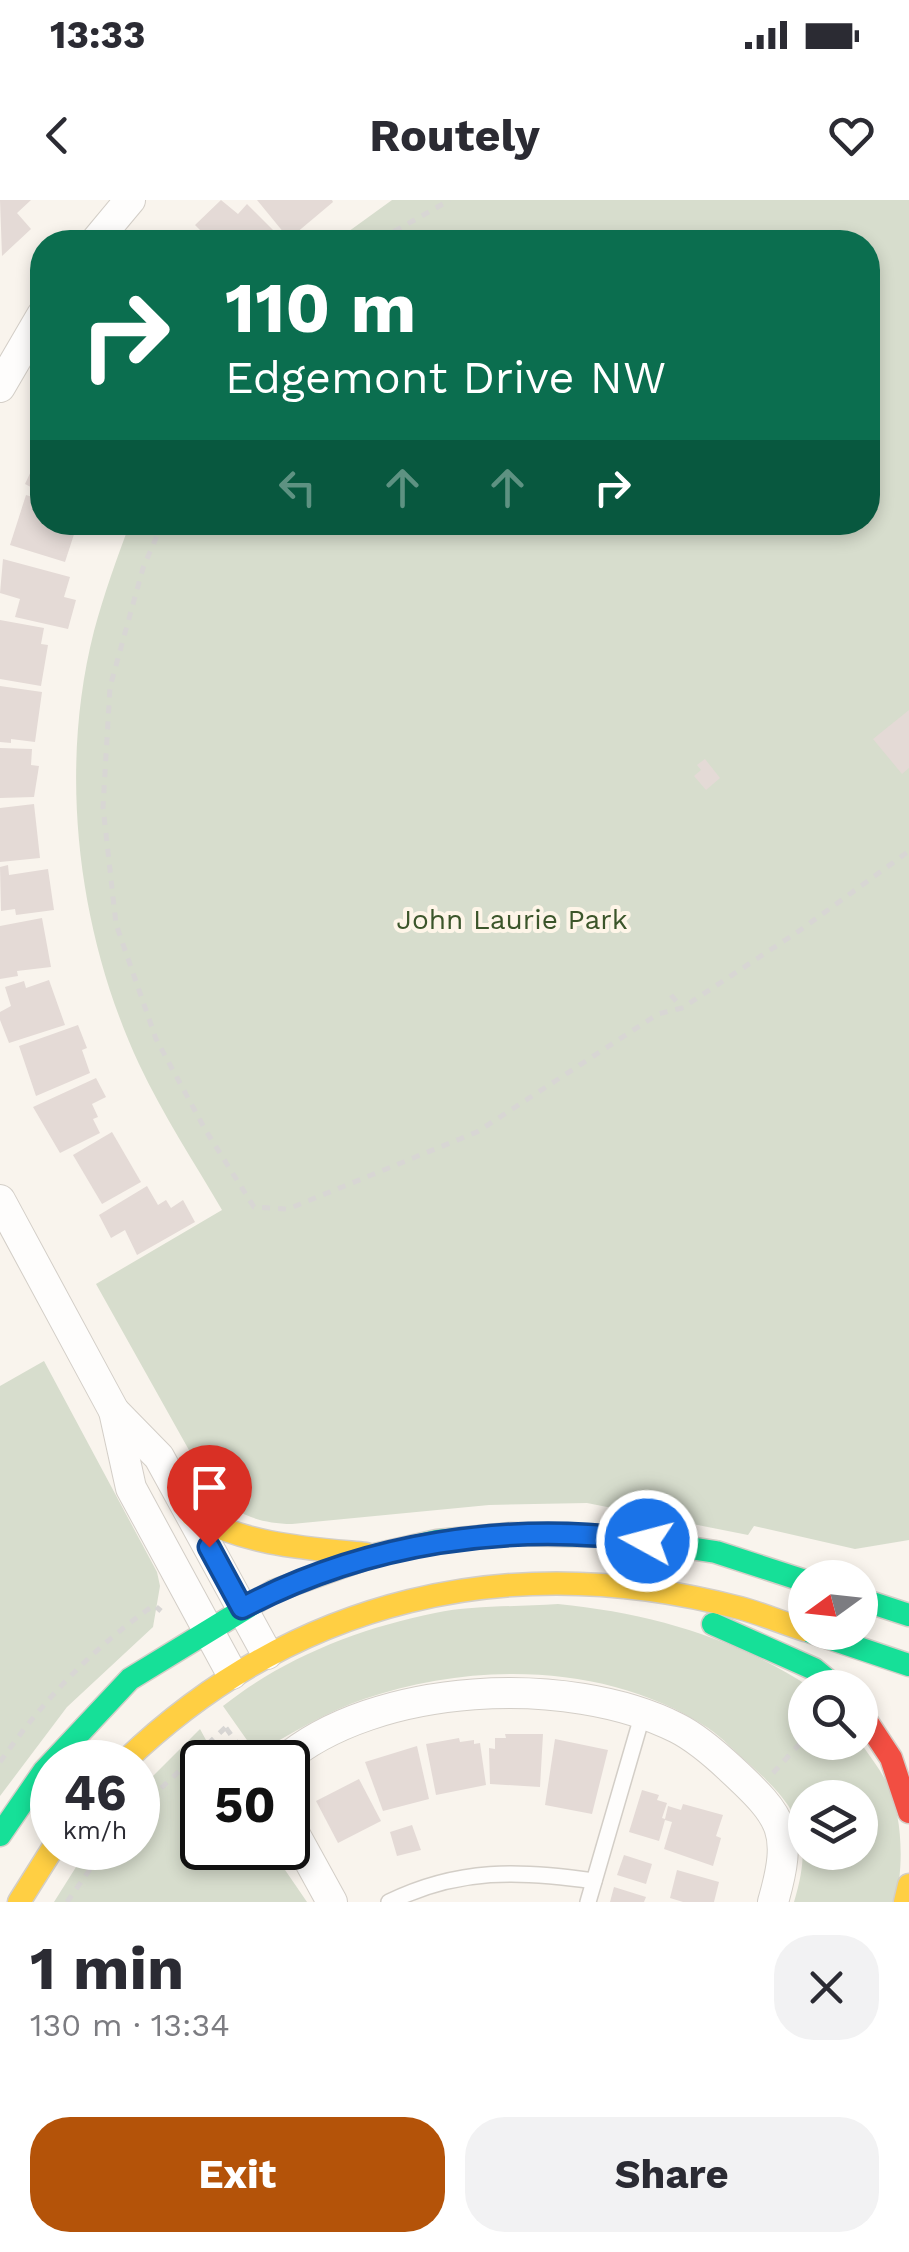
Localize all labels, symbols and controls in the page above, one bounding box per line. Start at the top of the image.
text: 13:33 [50,13,145,57]
icon: back [30,108,85,163]
icon: heart [824,108,879,163]
text: Routely [369,109,540,162]
text: 110 m [225,267,416,349]
icon: right [60,270,190,400]
text: Edgemont Drive NW [225,351,666,404]
icon: left [270,460,325,515]
icon: ahead [375,460,430,515]
icon: ahead [480,460,535,515]
icon: right [585,460,640,515]
park label: John Laurie Park [396,903,628,936]
pin [167,1445,252,1548]
icon: arrive [182,1460,237,1515]
position arrow [595,1489,699,1593]
north arrow [788,1560,878,1650]
map controls [788,1560,878,1870]
button: search [788,1670,878,1760]
speed limit sign: 50 [180,1740,310,1870]
text: 46 [63,1763,127,1822]
button: layers [788,1780,878,1870]
text: km/h [63,1816,127,1845]
text: 1 min [30,1933,184,2004]
button: close [774,1935,879,2040]
text: 130 m · 13:34 [30,2006,230,2044]
button: Exit [30,2117,445,2232]
button: Share [465,2117,879,2232]

